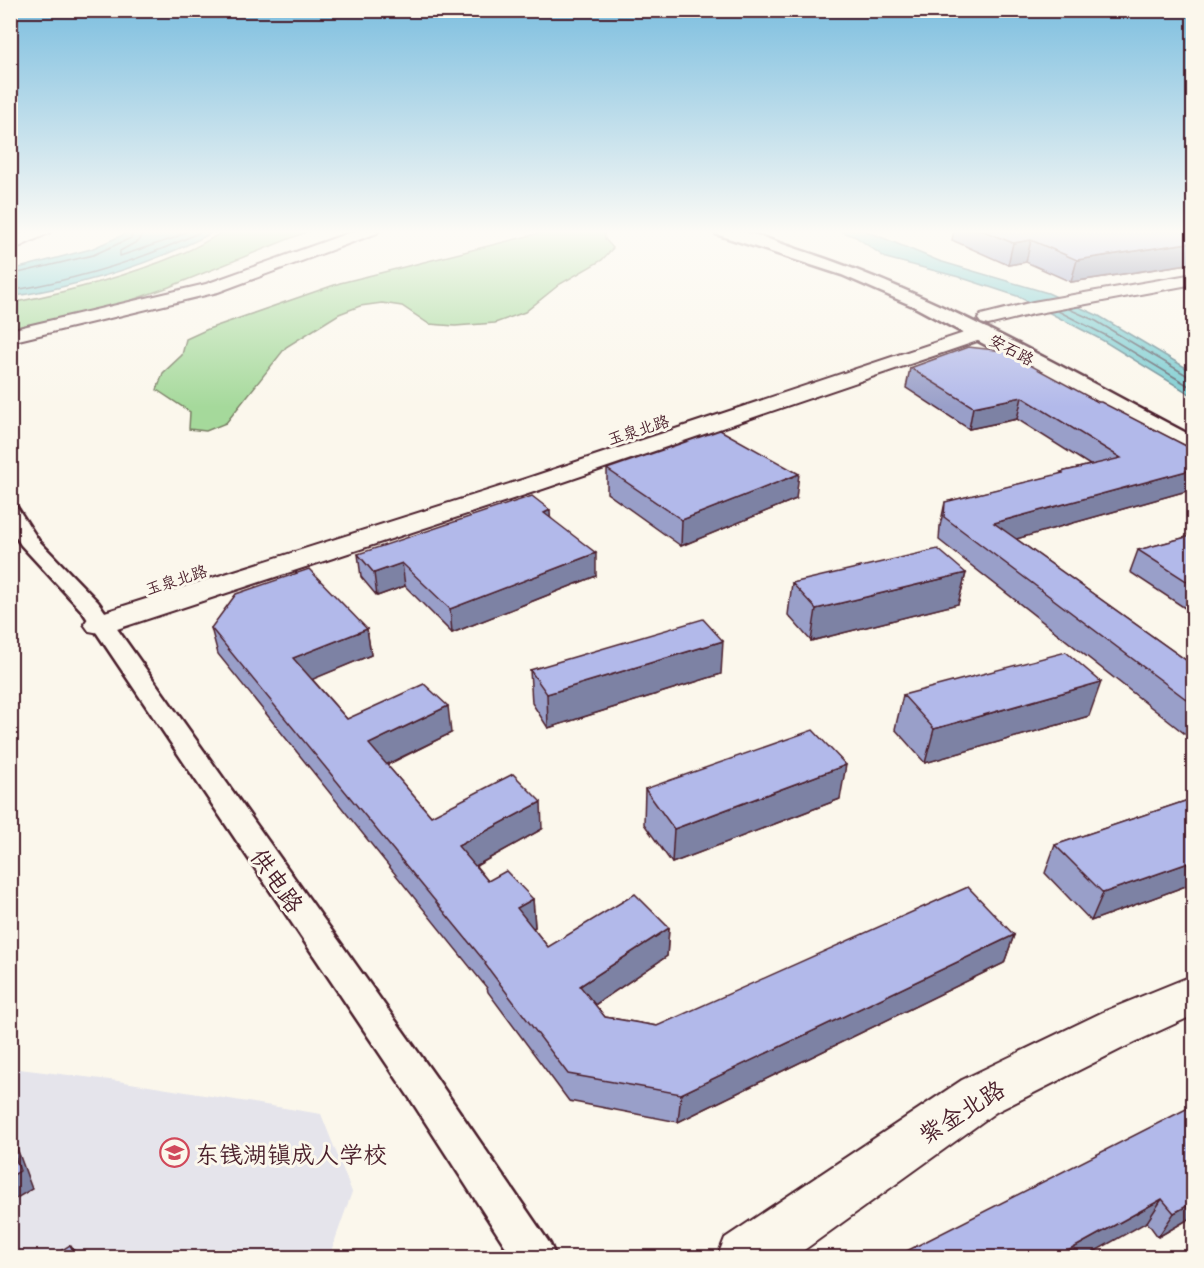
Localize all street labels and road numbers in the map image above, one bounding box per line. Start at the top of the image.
street label: 安石路 [986,328,1038,370]
street label: 玉泉北路 [604,409,672,449]
street label: 玉泉北路 [142,559,210,599]
street label: 供电路 [245,842,311,918]
street label: 紫金北路 [912,1072,1010,1150]

